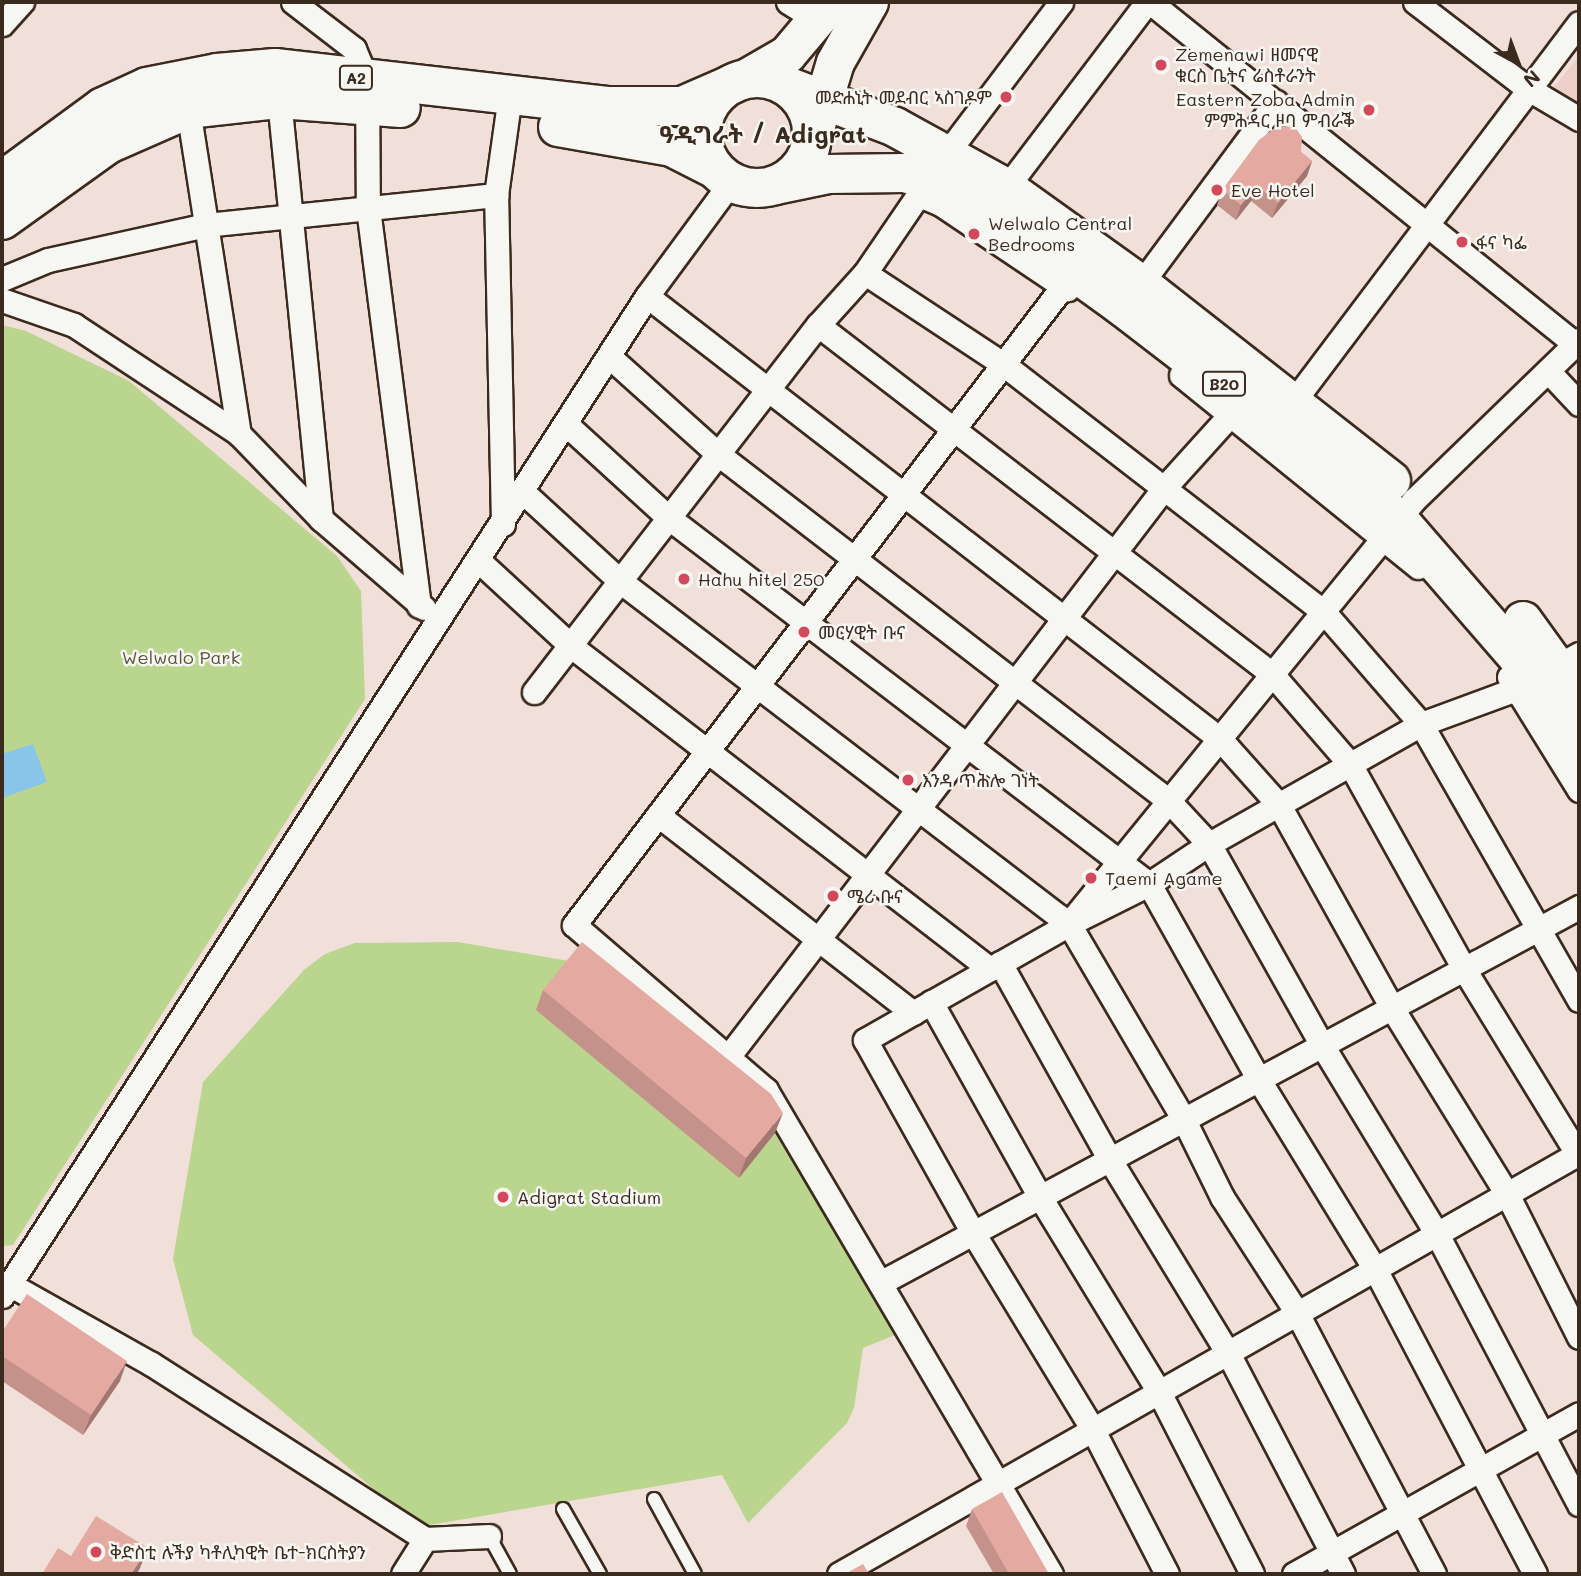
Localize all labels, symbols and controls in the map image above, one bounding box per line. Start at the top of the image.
north arrow [1483,28,1553,98]
place label: Zemenawi ዘመናዊ ቁርስ ቤትና ሬስቶራንት [1175,44,1318,86]
marker: Zemenawi ዘመናዊ ቁርስ ቤትና ሬስቶራንት [1153,57,1169,73]
text: N [1518,65,1546,93]
road number: A2 [338,66,374,90]
place label: መድሐኒት መደብር ኣስገዶም [815,86,992,108]
marker: መድሐኒት መደብር ኣስገዶም [998,89,1014,105]
place label: Eastern Zoba Admin ምምሕዳር ዞባ ምብራቕ [1176,89,1355,132]
marker: Eastern Zoba Admin ምምሕዳር ዞባ ምብራቕ [1361,102,1377,118]
district label: ዓዲግራት / Adigrat [659,120,867,148]
place label: Eve Hotel [1231,179,1315,201]
marker: Eve Hotel [1209,182,1225,198]
place label: Welwalo Central Bedrooms [988,213,1132,256]
marker: Welwalo Central Bedrooms [966,226,982,242]
place label: ፋና ካፌ [1476,231,1527,253]
marker: ፋና ካፌ [1454,234,1470,250]
road number: B20 [1201,372,1247,396]
place label: Hahu hitel 250 [698,568,824,590]
marker: Hahu hitel 250 [676,571,692,587]
place label: መርሃዊት ቡና [818,621,905,643]
marker: መርሃዊት ቡና [796,624,812,640]
park label: Welwalo Park [122,646,240,668]
place label: እንዳ ጥሕሎ ገነት [922,769,1039,791]
marker: እንዳ ጥሕሎ ገነት [900,772,916,788]
place label: Taemi Agame [1105,867,1223,889]
marker: Taemi Agame [1083,870,1099,886]
place label: ሜሪ ቡና [847,885,903,907]
marker: ሜሪ ቡና [825,888,841,904]
place label: Adigrat Stadium [517,1186,661,1208]
marker: Adigrat Stadium [495,1189,511,1205]
place label: ቅድስቲ ሉችያ ካቶሊካዊት ቤተ-ክርስትያን [110,1541,366,1563]
marker: ቅድስቲ ሉችያ ካቶሊካዊት ቤተ-ክርስትያን [88,1544,104,1560]

